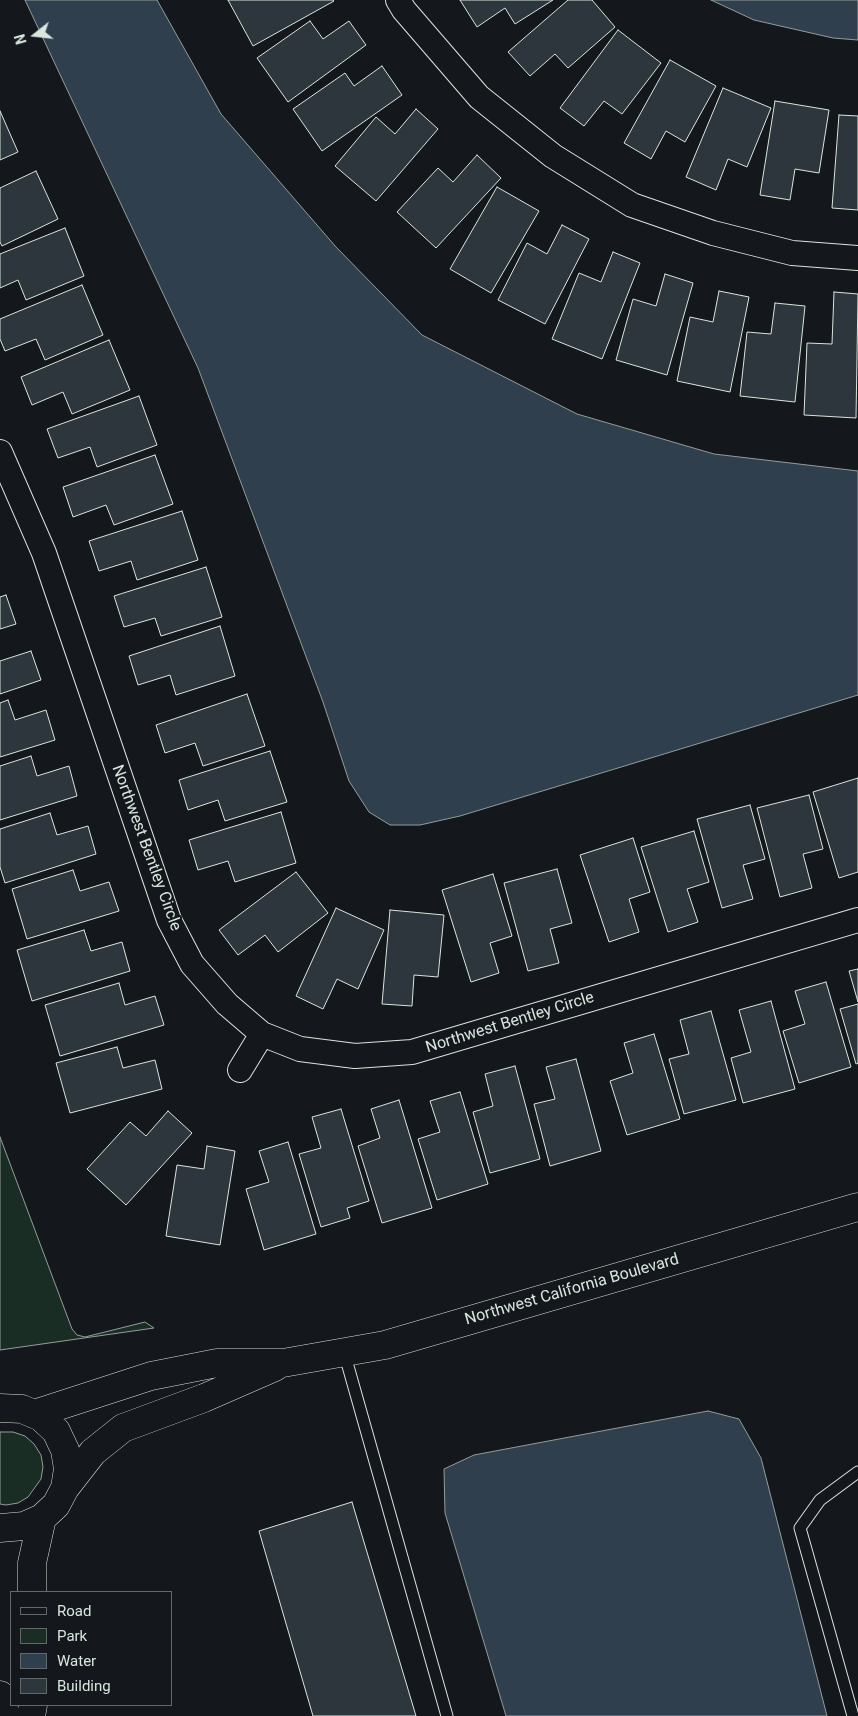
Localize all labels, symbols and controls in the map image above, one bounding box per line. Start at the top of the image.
north arrow [10,10,60,60]
text: N [12,32,30,46]
street label: Northwest Bentley Circle [107,762,185,934]
street label: Northwest Bentley Circle [424,988,596,1058]
street label: Northwest California Boulevard [463,1250,681,1330]
legend [10,1591,172,1706]
text: Road [57,1602,91,1620]
text: Park [57,1627,87,1645]
text: Water [57,1652,96,1670]
text: Building [57,1677,111,1695]

